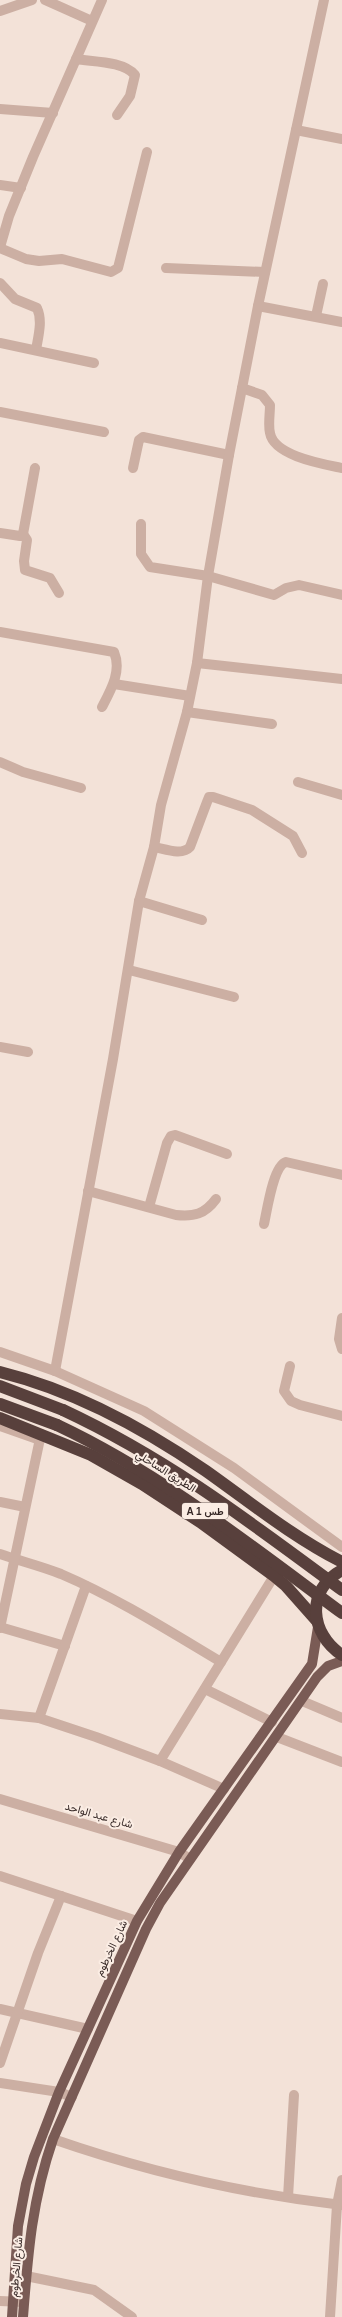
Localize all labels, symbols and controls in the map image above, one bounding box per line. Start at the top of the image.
street label: الطريق الساحلي [132,1448,198,1498]
road number: A 1 طس [182,1503,228,1519]
street label: شارع عبد الواحد [63,1800,135,1832]
street label: شارع الخرطوم [93,1918,131,1979]
street label: شارع الخرطوم [7,2236,27,2298]

